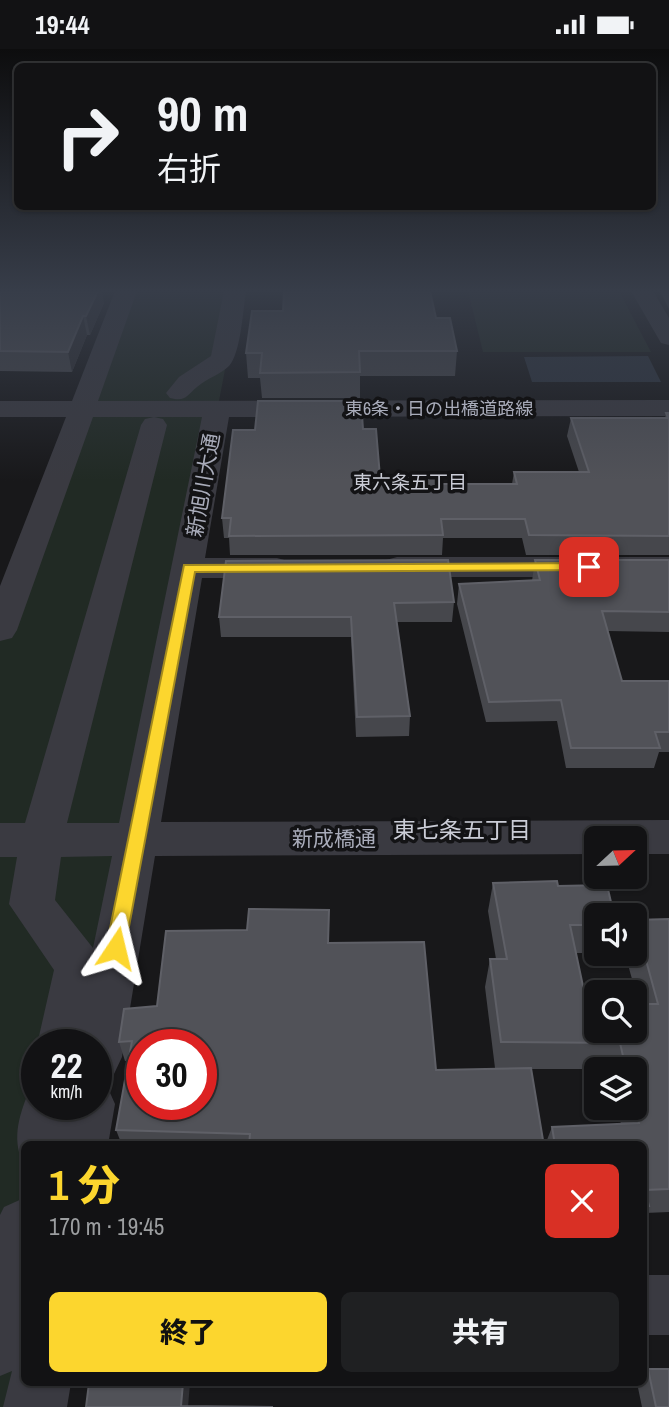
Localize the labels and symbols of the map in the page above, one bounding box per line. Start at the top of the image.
street label: 東6条・日の出橋道路線 [345,396,533,421]
street label: 新旭川大通 [180,431,226,539]
district label: 東六条五丁目 [353,469,467,495]
pin [559,537,619,597]
district label: 東七条五丁目 [393,814,531,845]
street label: 新成橋通 [292,824,376,853]
north arrow [584,826,648,889]
position arrow [79,911,153,985]
speed limit sign: 30 [126,1029,217,1120]

